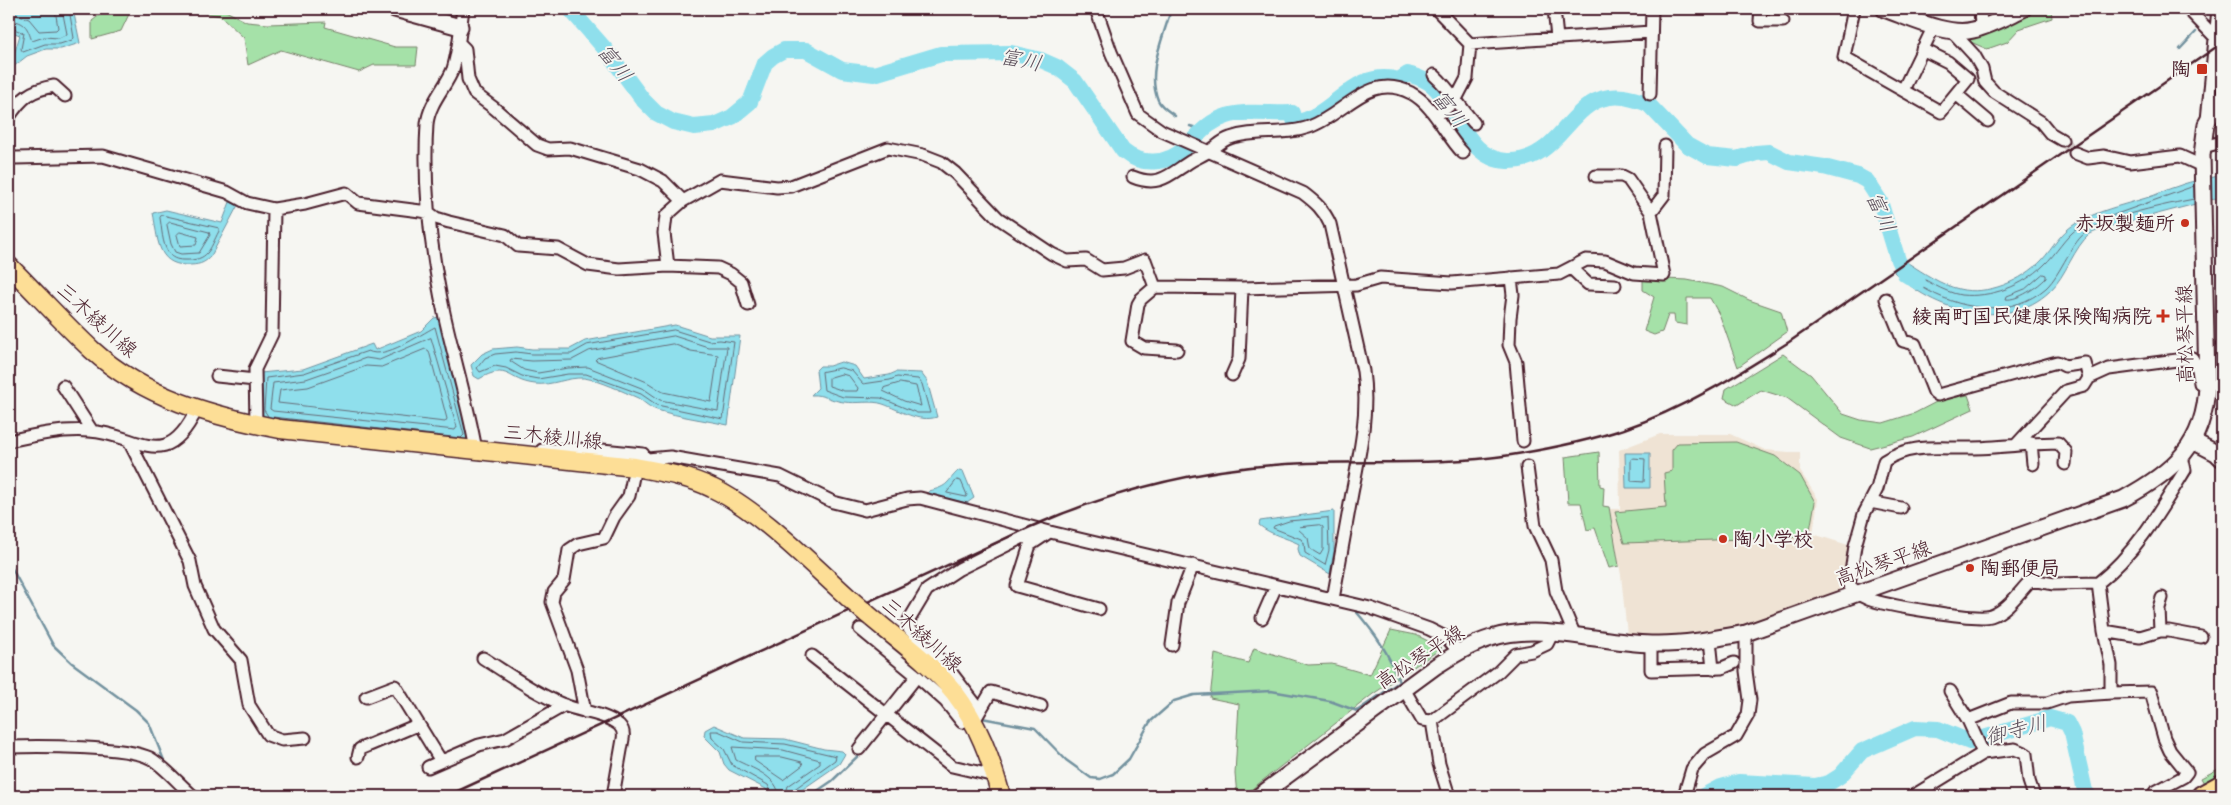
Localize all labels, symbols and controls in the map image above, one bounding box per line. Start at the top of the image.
water label: 富川 [592,38,638,88]
water label: 富川 [998,43,1044,77]
place label: 陶 [2171,57,2191,82]
marker: 陶 [2195,62,2209,76]
water label: 富川 [1427,84,1473,134]
water label: 富川 [1861,188,1901,236]
place label: 赤坂製麺所 [2075,211,2175,236]
marker: 赤坂製麺所 [2179,217,2191,229]
street label: 三木綾川線 [51,277,143,363]
street label: 高松琴平線 [2172,284,2198,384]
place label: 綾南町国民健康保険陶病院 [1912,304,2152,329]
marker: 綾南町国民健康保険陶病院 [2156,309,2170,323]
street label: 三木綾川線 [502,419,604,455]
place label: 陶小学校 [1733,527,1813,552]
marker: 陶小学校 [1717,533,1729,545]
street label: 高松琴平線 [1832,535,1934,591]
place label: 陶郵便局 [1980,556,2060,581]
marker: 陶郵便局 [1964,562,1976,574]
street label: 三木綾川線 [876,592,968,678]
street label: 高松琴平線 [1371,619,1469,695]
water label: 御寺川 [1982,710,2050,750]

